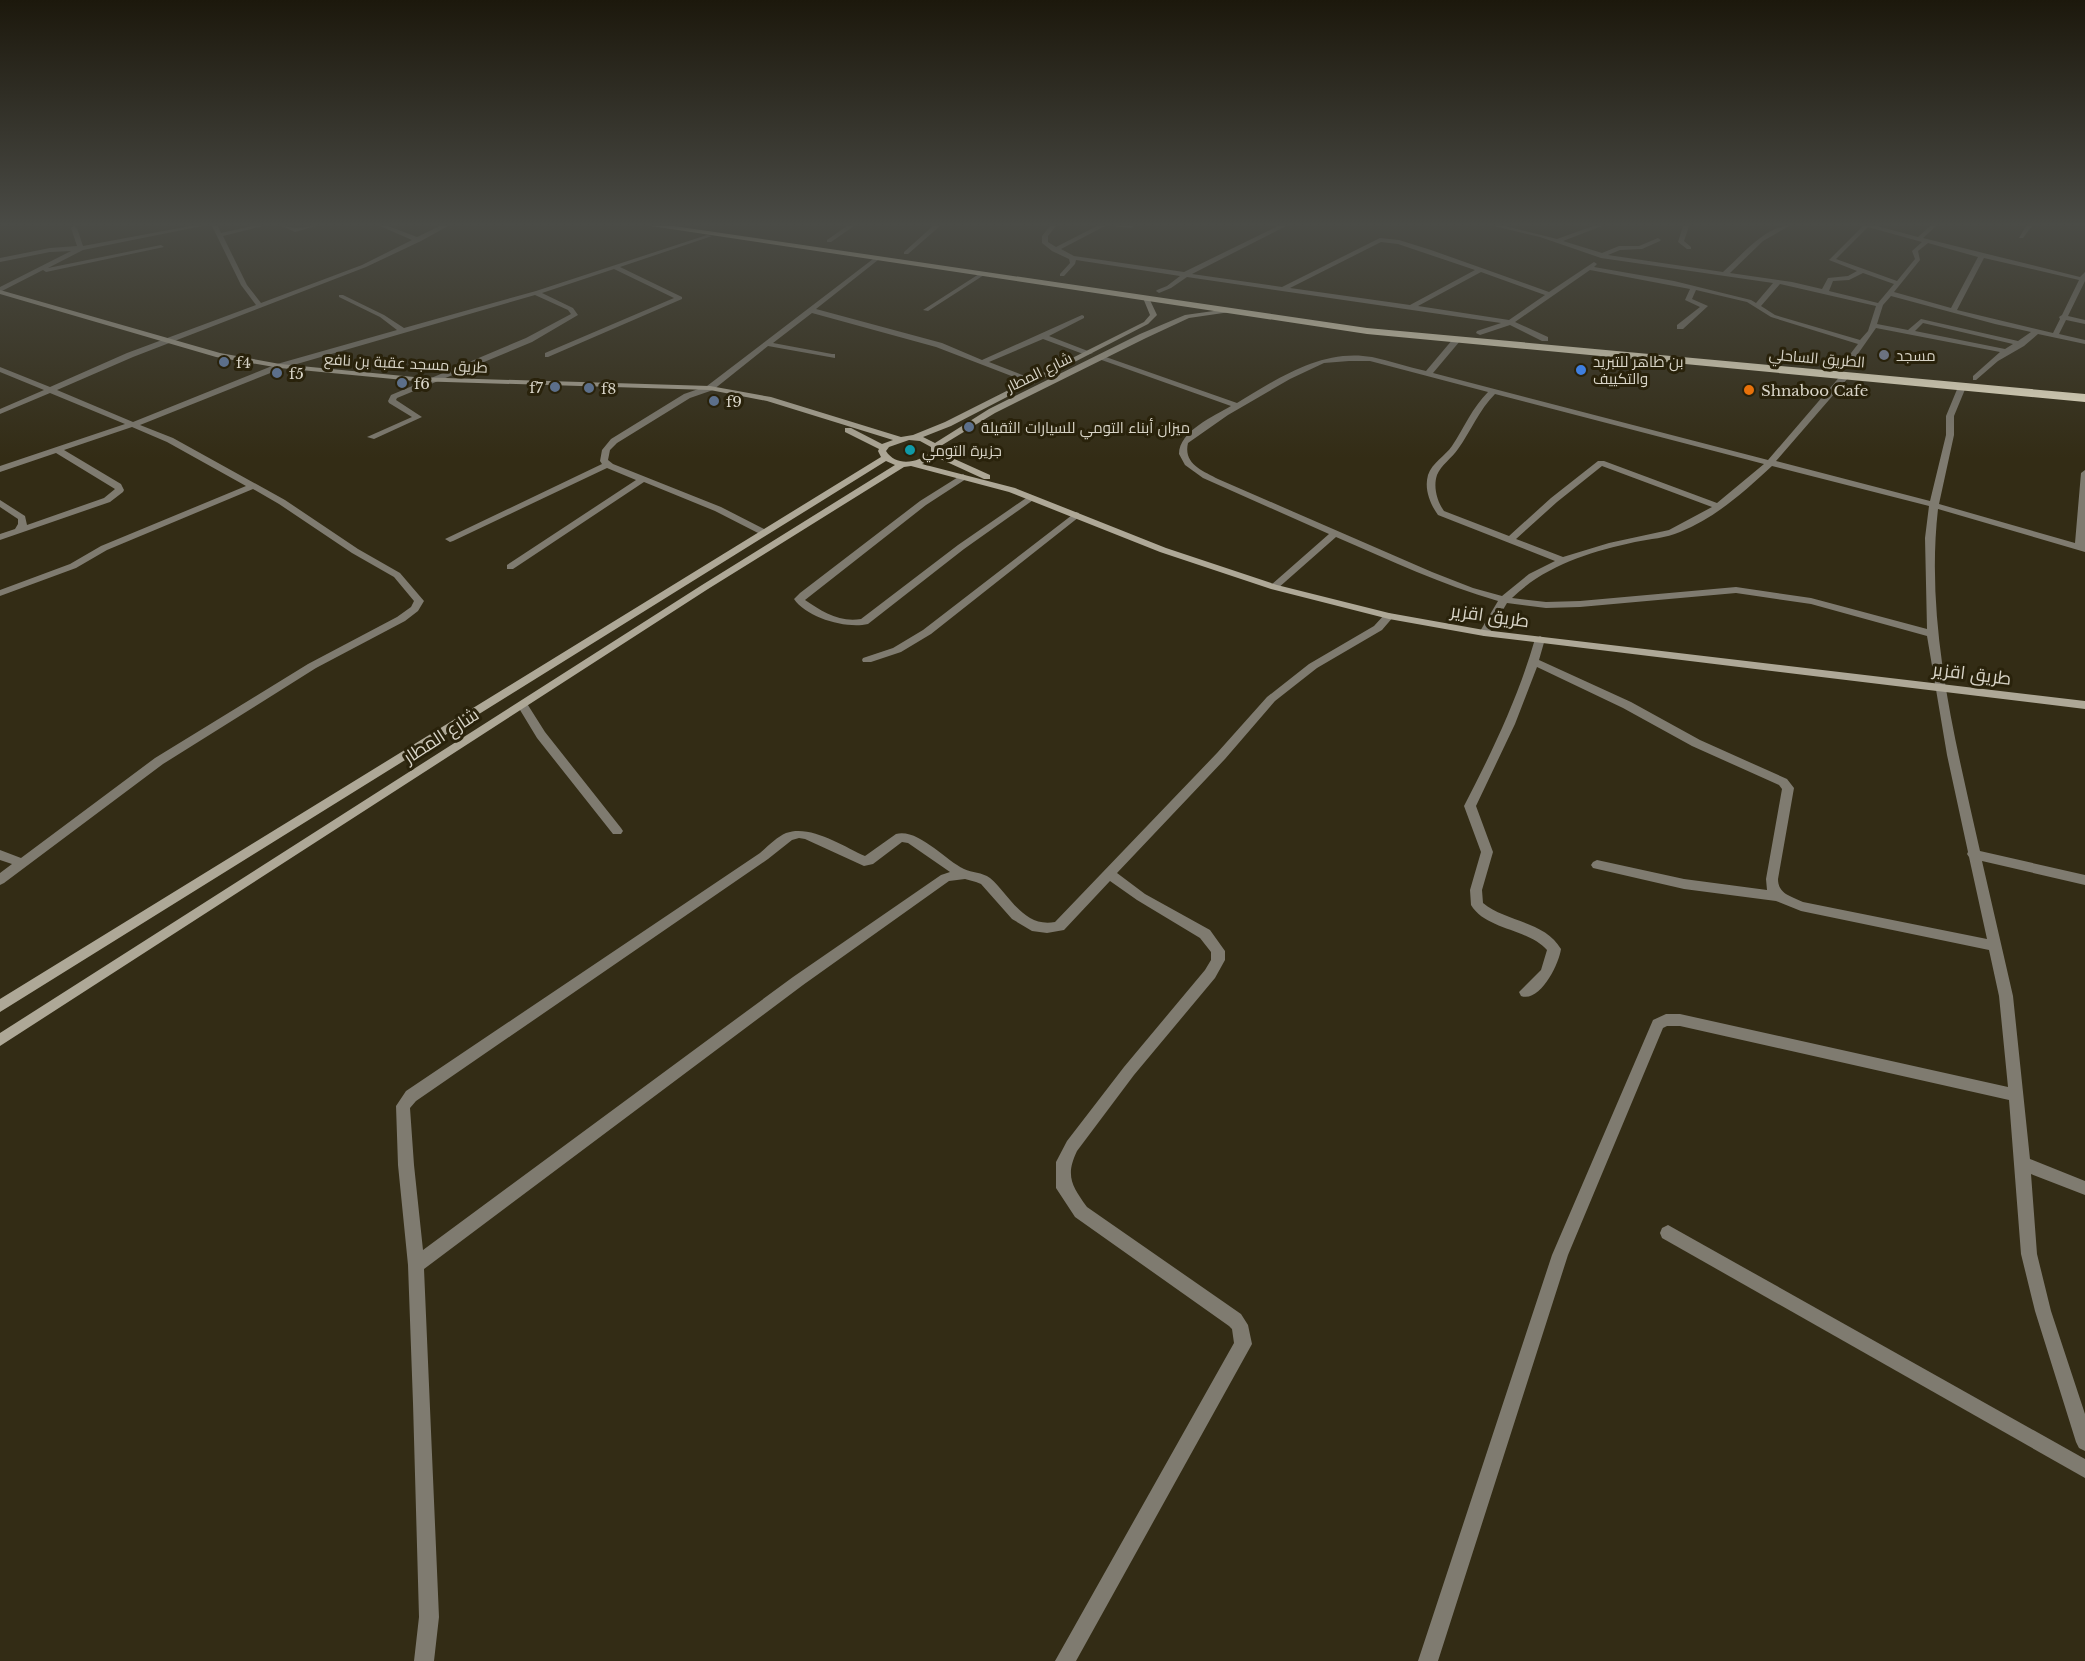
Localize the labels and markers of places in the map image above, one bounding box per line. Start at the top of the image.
place label: مسجد [1896,346,1936,365]
marker: مسجد [1877,348,1891,362]
place label: بن طاهر للتبريد والتكييف [1593,352,1683,388]
place label: f4 [236,353,251,372]
marker: f4 [217,355,231,369]
marker: بن طاهر للتبريد والتكييف [1574,363,1588,377]
place label: f5 [289,364,304,383]
marker: f5 [270,366,284,380]
place label: f6 [414,374,430,393]
marker: f6 [395,376,409,390]
place label: f7 [529,378,543,397]
place label: f8 [601,379,616,398]
marker: f7 [548,380,562,394]
marker: f8 [582,381,596,395]
place label: Shnaboo Cafe [1761,381,1868,400]
marker: Shnaboo Cafe [1742,383,1756,397]
place label: f9 [726,392,742,411]
marker: f9 [707,394,721,408]
place label: ميزان أبناء التومي للسيارات الثقيلة [981,418,1190,440]
marker: ميزان أبناء التومي للسيارات الثقيلة [962,420,976,434]
place label: جزيرة التومي [922,441,1002,463]
marker: جزيرة التومي [903,443,917,457]

